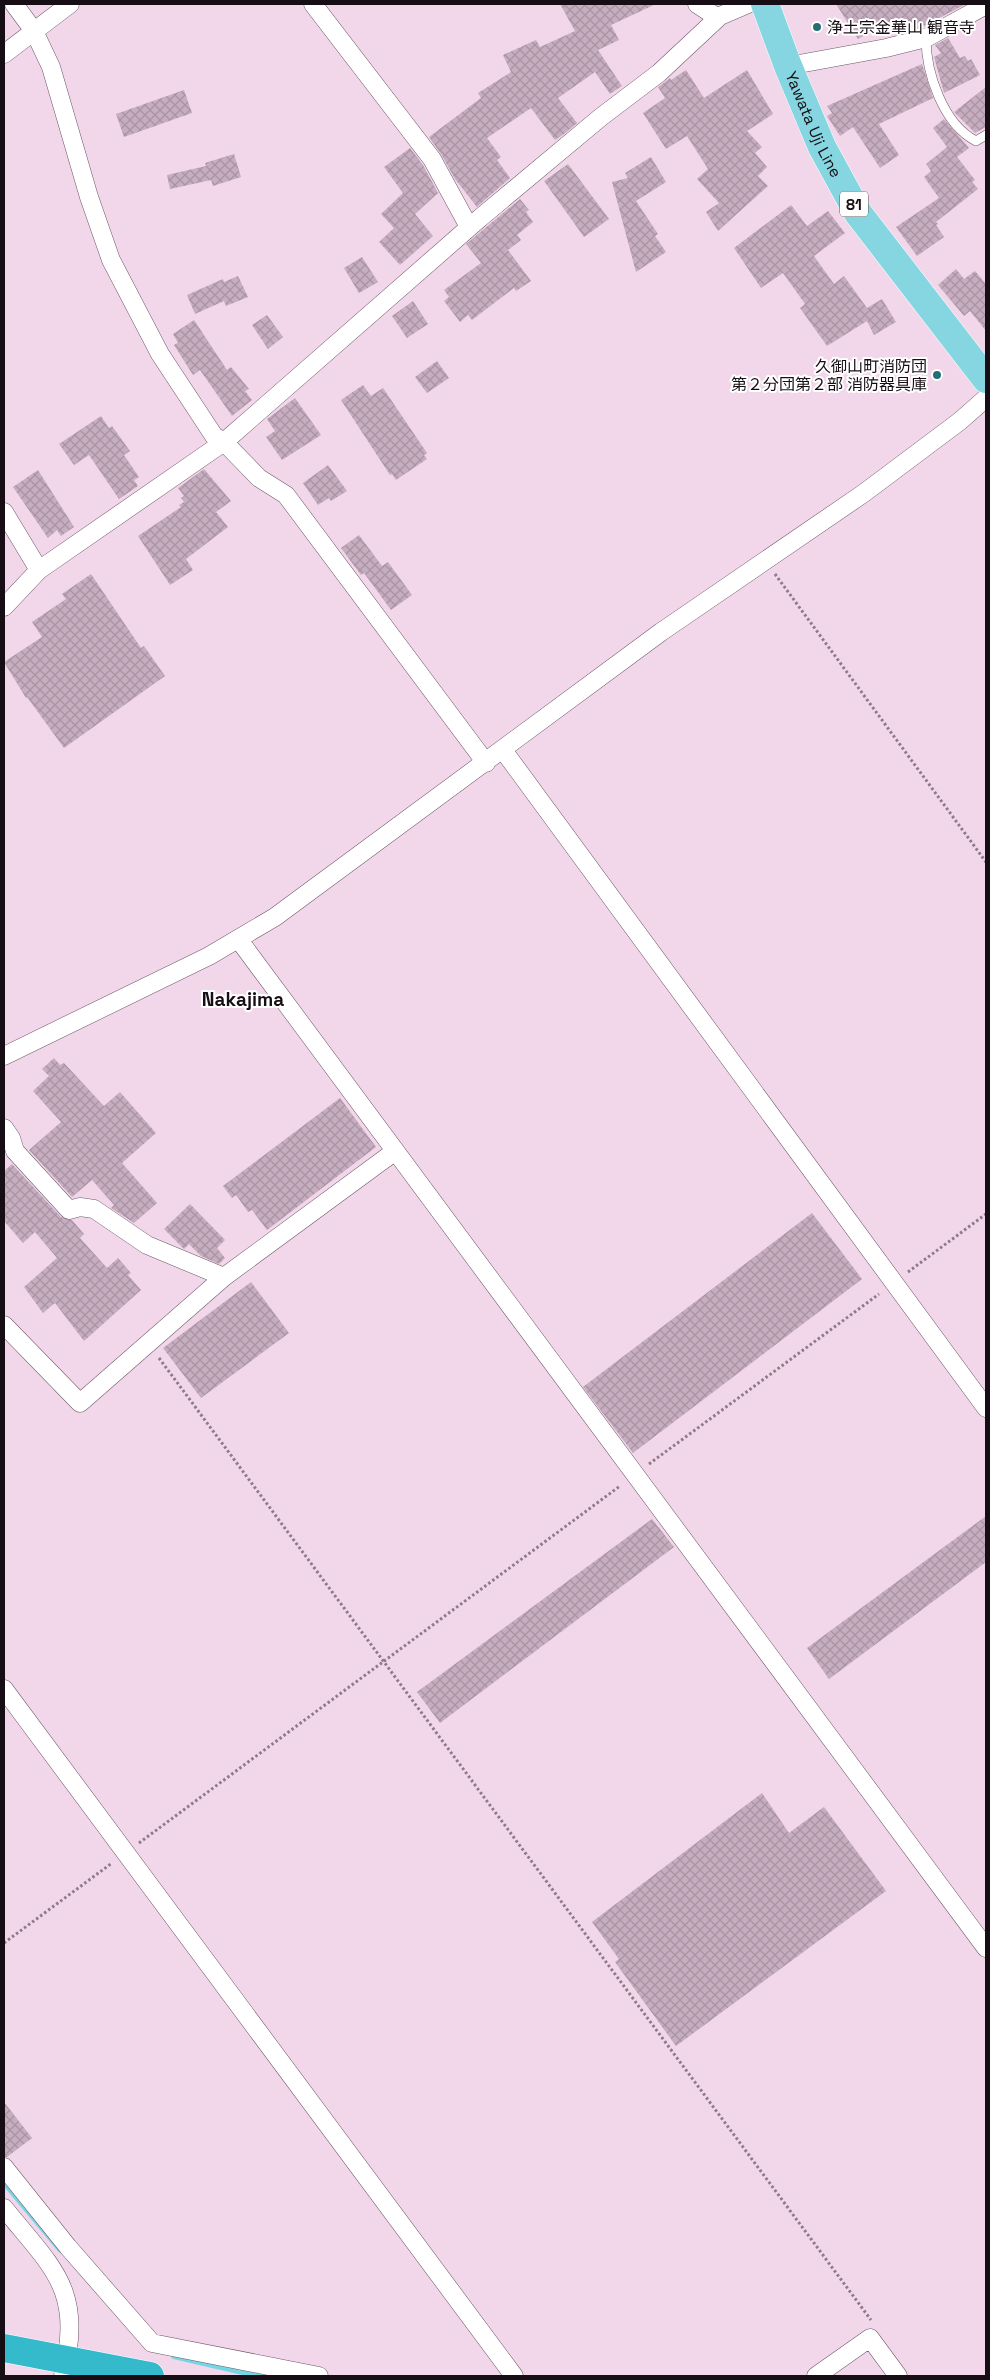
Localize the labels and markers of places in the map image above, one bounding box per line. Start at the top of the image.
place label: 浄土宗金華山 観音寺 [827,17,975,38]
marker: 浄土宗金華山 観音寺 [811,21,823,33]
place label: 久御山町消防団 第２分団第２部 消防器具庫 [731,356,927,395]
marker: 久御山町消防団 第２分団第２部 消防器具庫 [931,369,943,381]

